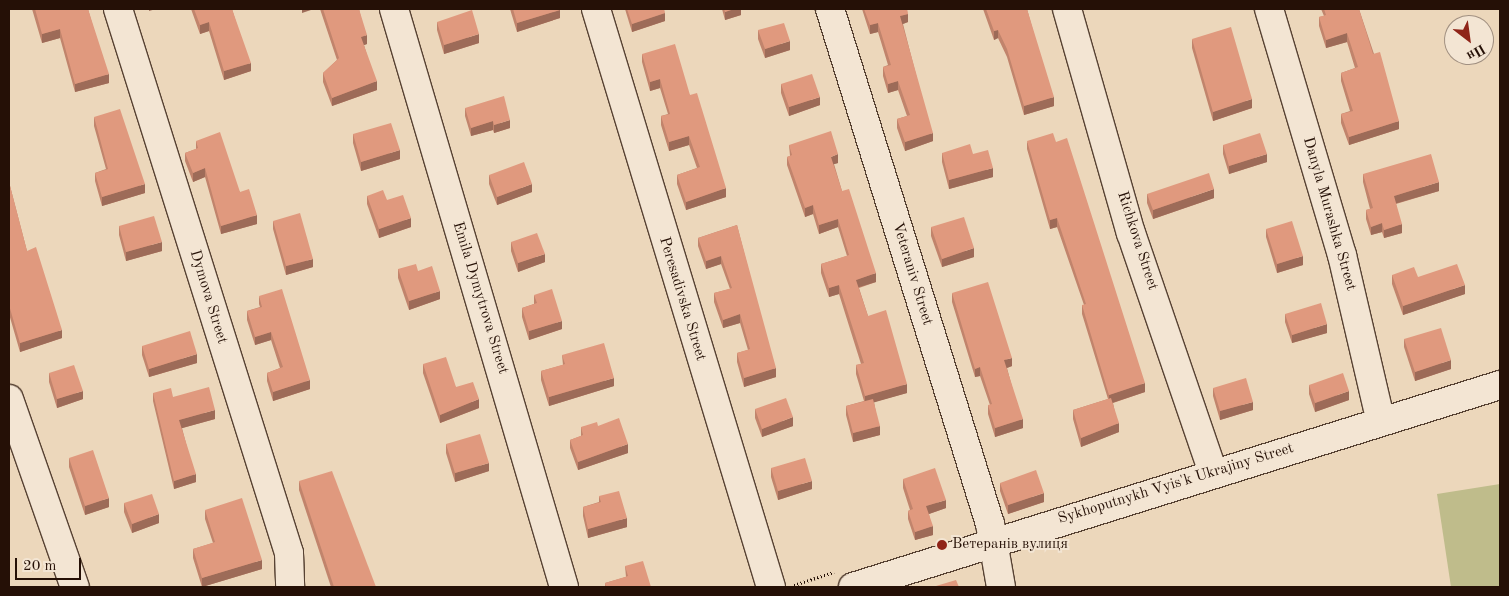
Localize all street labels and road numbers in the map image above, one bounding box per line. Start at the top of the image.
street label: Danyla Murashka Street [1298,135,1360,293]
street label: Richkova Street [1113,189,1161,293]
street label: Emila Dymytrova Street [448,220,512,376]
street label: Veteraniv Street [888,220,936,328]
street label: Peresadivska Street [655,235,709,363]
street label: Dymova Street [185,248,231,346]
street label: Sykhoputnykh Vyis'k Ukrajiny Street [1056,440,1296,528]

